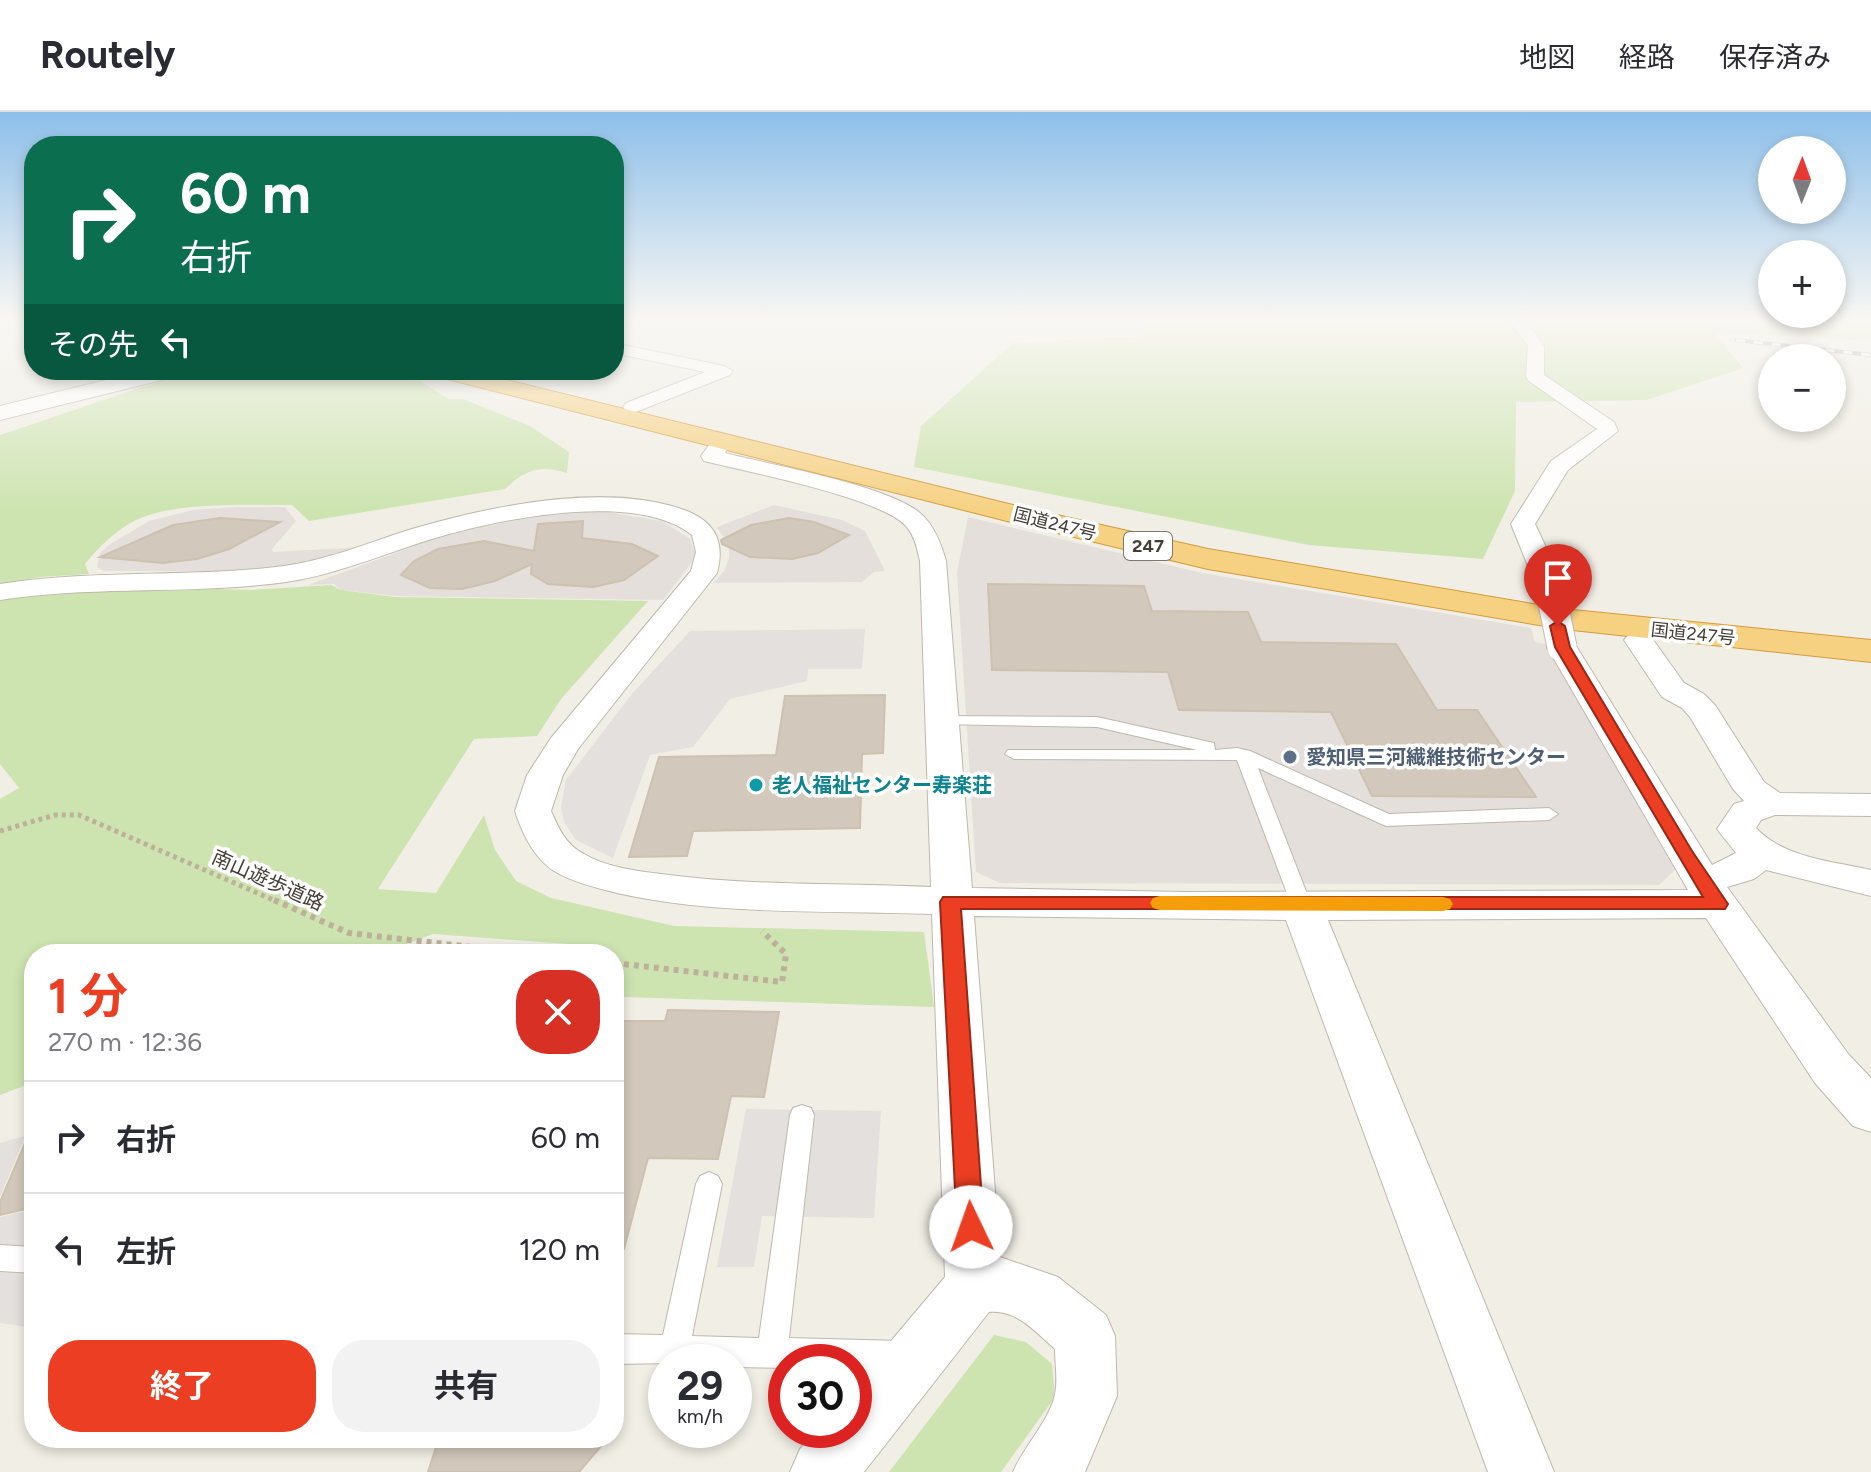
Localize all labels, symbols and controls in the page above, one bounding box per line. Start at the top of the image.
text: Routely [40,32,175,78]
text: 地図 [1519,40,1575,74]
text: 経路 [1619,40,1675,74]
text: 保存済み [1719,40,1831,74]
north arrow [1758,136,1846,224]
map controls [1758,136,1846,432]
text: 60 m [180,160,311,227]
icon: right [48,168,152,272]
text: 右折 [180,236,252,279]
button: + [1758,240,1846,328]
icon: left [154,320,198,364]
text: その先 [48,326,138,363]
button: − [1758,344,1846,432]
street label: 国道247号 [1011,503,1099,545]
road number: 247 [1124,532,1172,560]
pin [1524,544,1592,626]
icon: arrive [1536,556,1580,600]
street label: 国道247号 [1650,619,1736,649]
place label: 愛知県三河繊維技術センター [1306,745,1566,769]
marker: 愛知県三河繊維技術センター [1281,748,1299,766]
place label: 老人福祉センター寿楽荘 [772,773,992,797]
marker: 老人福祉センター寿楽荘 [747,776,765,794]
street label: 南山遊歩道路 [208,845,328,915]
text: 1 分 [48,967,128,1025]
button: close [516,970,600,1054]
text: 270 m · 12:36 [48,1026,202,1058]
icon: right [48,1115,92,1159]
text: 60 m [531,1119,600,1156]
text: 右折 [116,1121,176,1158]
position arrow [929,1185,1013,1269]
icon: left [48,1227,92,1271]
text: 120 m [519,1231,600,1268]
text: 左折 [116,1233,176,1270]
button: 終了 [48,1340,316,1432]
button: 共有 [332,1340,600,1432]
speed limit sign: 30 [768,1344,872,1448]
text: 29 [677,1362,723,1410]
text: km/h [677,1404,723,1428]

